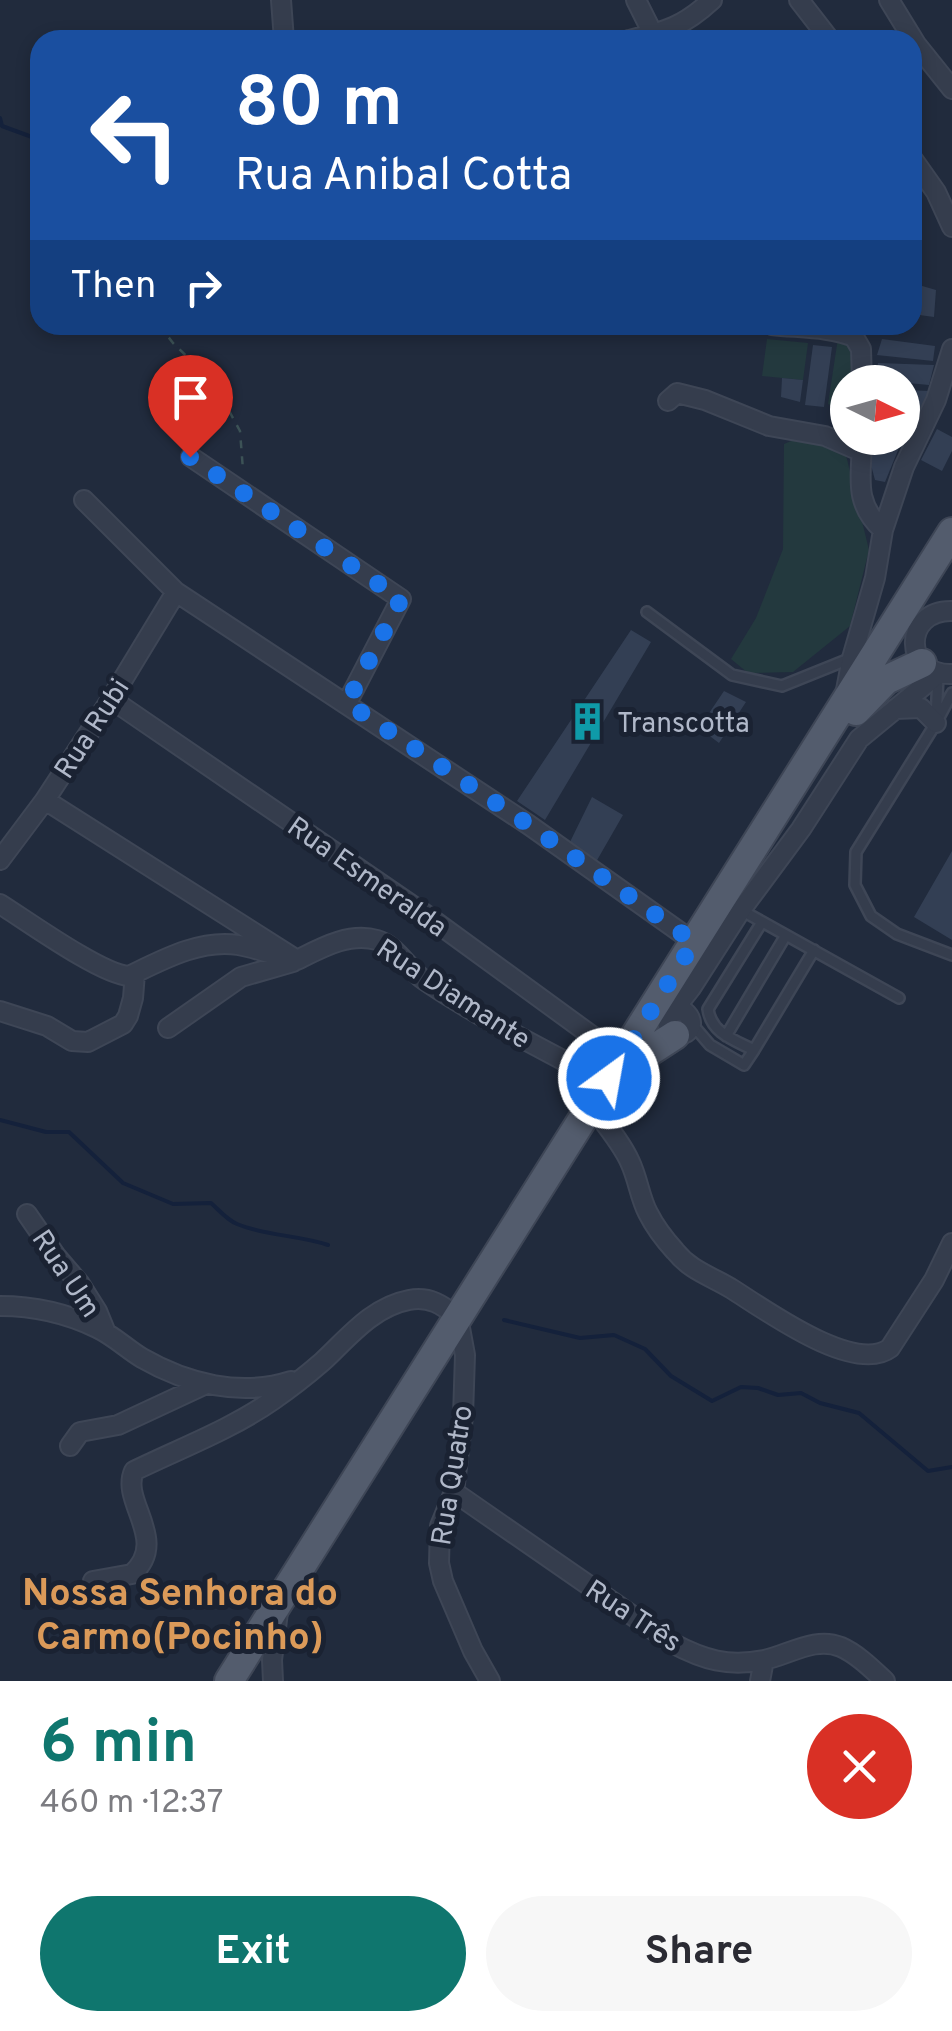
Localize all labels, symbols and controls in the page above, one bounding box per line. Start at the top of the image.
text: 80 m [235,62,403,151]
icon: left [70,70,200,200]
text: Rua Anibal Cotta [235,149,572,206]
icon: right [176,260,231,315]
text: Then [70,263,156,312]
pin [148,355,233,458]
north arrow [830,365,920,455]
map controls [830,365,920,455]
icon: arrive [163,370,218,425]
street label: Rua Rubi [48,673,139,787]
building icon: Transcotta [566,701,608,743]
place label: Transcotta [617,707,750,743]
street label: Rua Esmeralda [279,810,453,947]
street label: Rua Diamante [369,932,536,1059]
position arrow [557,1026,661,1130]
street label: Rua Um [22,1224,107,1326]
street label: Rua Quatro [425,1403,483,1548]
district label: Nossa Senhora do Carmo(Pocinho) [22,1571,338,1664]
street label: Rua Três [578,1573,687,1662]
text: 6 min [40,1708,197,1784]
button: close [807,1714,912,1819]
text: 460 m · 12:37 [40,1784,224,1824]
button: Exit [40,1896,466,2011]
button: Share [486,1896,912,2011]

